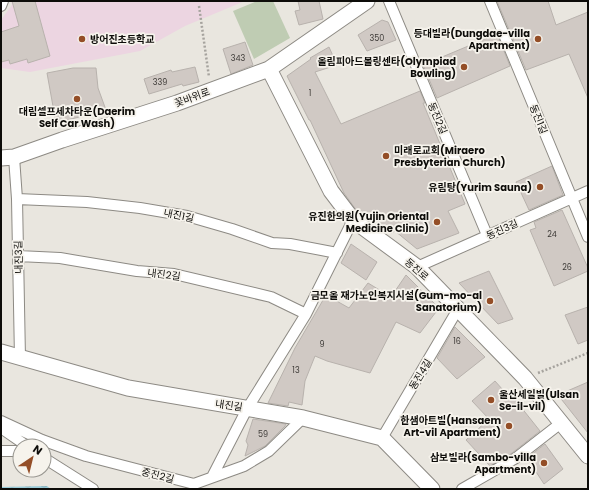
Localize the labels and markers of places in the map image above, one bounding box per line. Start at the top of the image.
place label: 등대빌라(Dungdae-villa Apartment) [413,26,530,53]
place label: 방어진초등학교 [90,32,154,47]
marker: 방어진초등학교 [77,34,87,44]
marker: 등대빌라(Dungdae-villa Apartment) [533,34,543,44]
place label: 올림피아드볼링센타(Olympiad Bowling) [317,54,456,81]
marker: 올림피아드볼링센타(Olympiad Bowling) [459,62,469,72]
marker: 대림셀프세차타운(Daerim Self Car Wash) [72,94,82,104]
place label: 대림셀프세차타운(Daerim Self Car Wash) [19,104,136,131]
place label: 미래로교회(Miraero Presbyterian Church) [394,143,505,170]
marker: 미래로교회(Miraero Presbyterian Church) [381,151,391,161]
place label: 유림탕(Yurim Sauna) [428,180,532,195]
marker: 유림탕(Yurim Sauna) [535,182,545,192]
place label: 유진한의원(Yujin Oriental Medicine Clinic) [308,209,429,236]
marker: 유진한의원(Yujin Oriental Medicine Clinic) [432,217,442,227]
place label: 금모올 재가노인복지시설(Gum-mo-al Sanatorium) [311,288,482,315]
marker: 금모올 재가노인복지시설(Gum-mo-al Sanatorium) [485,296,495,306]
place label: 울산세일빌(Ulsan Se-il-vil) [499,387,579,414]
marker: 울산세일빌(Ulsan Se-il-vil) [486,395,496,405]
place label: 한샘아트빌(Hansaem Art-vil Apartment) [400,413,501,440]
marker: 한샘아트빌(Hansaem Art-vil Apartment) [504,421,514,431]
place label: 삼보빌라(Sambo-villa Apartment) [430,450,536,477]
marker: 삼보빌라(Sambo-villa Apartment) [539,458,549,468]

